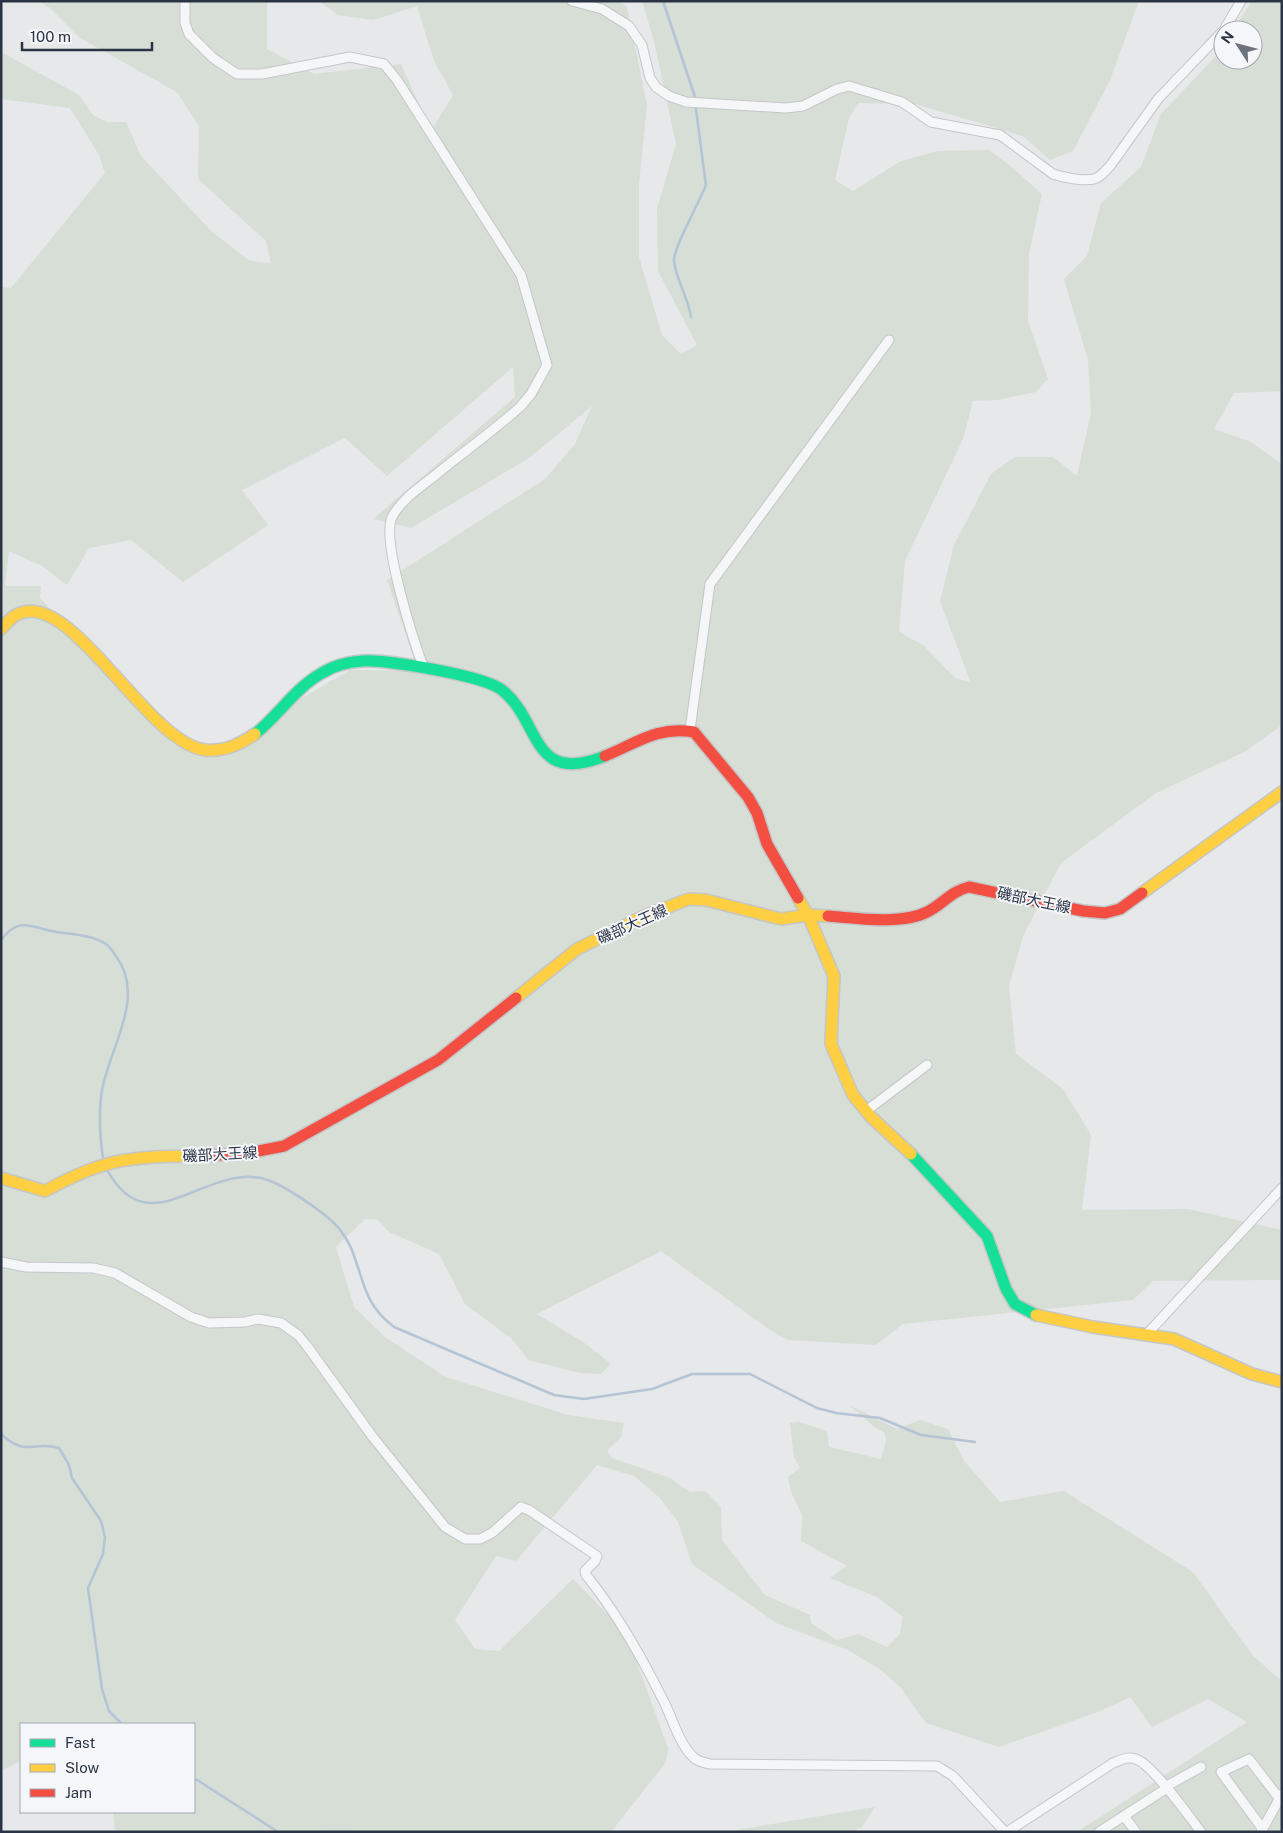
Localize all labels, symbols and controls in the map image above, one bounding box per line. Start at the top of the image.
scale bar [22,20,152,52]
north arrow [1213,20,1263,70]
text: 100 m [30,28,71,45]
text: N [1218,28,1237,46]
street label: 磯部大王線 [996,884,1072,916]
street label: 磯部大王線 [594,901,670,947]
street label: 磯部大王線 [182,1144,258,1164]
legend [20,1723,195,1813]
text: Fast [65,1734,95,1751]
text: Slow [65,1759,100,1776]
text: Jam [65,1784,92,1801]

